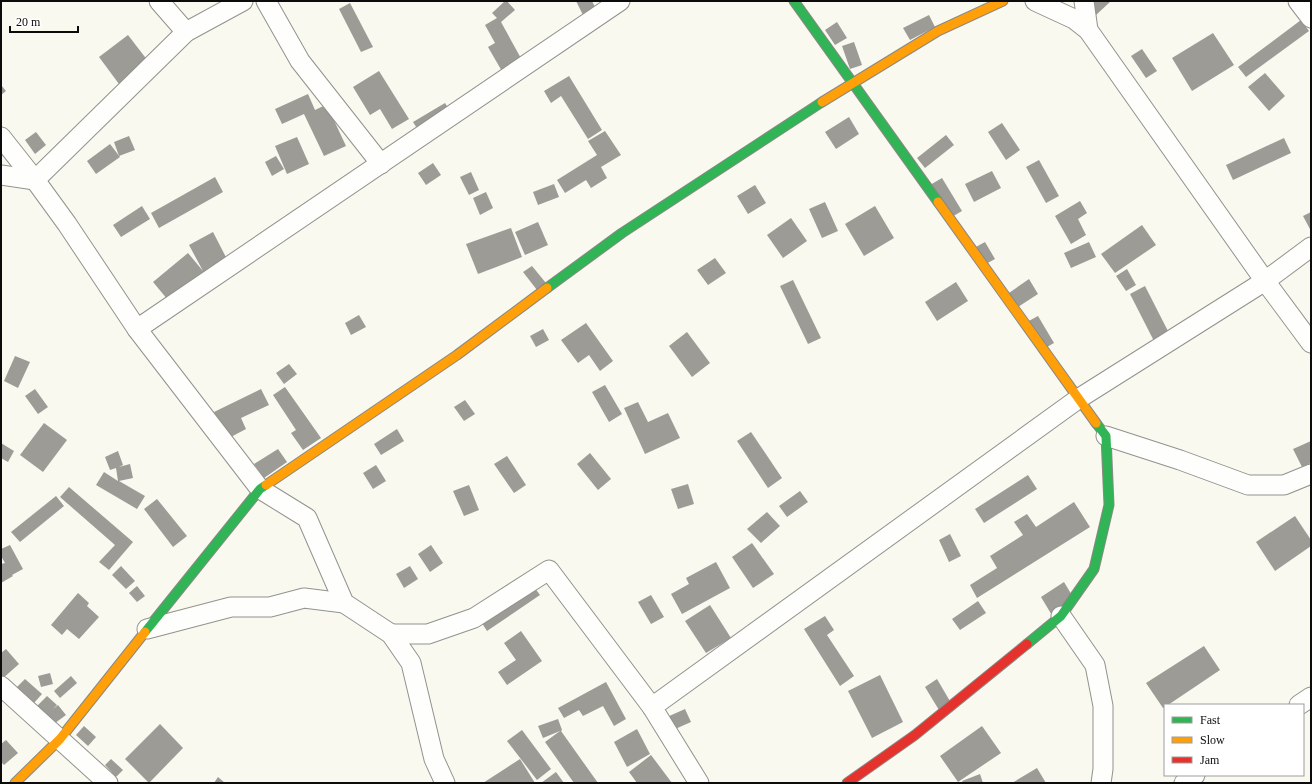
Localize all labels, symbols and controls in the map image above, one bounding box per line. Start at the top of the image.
scale bar [10,8,78,34]
text: 20 m [16,15,41,29]
legend [1164,704,1304,776]
text: Fast [1200,713,1221,727]
text: Slow [1200,733,1225,747]
text: Jam [1200,753,1220,767]

